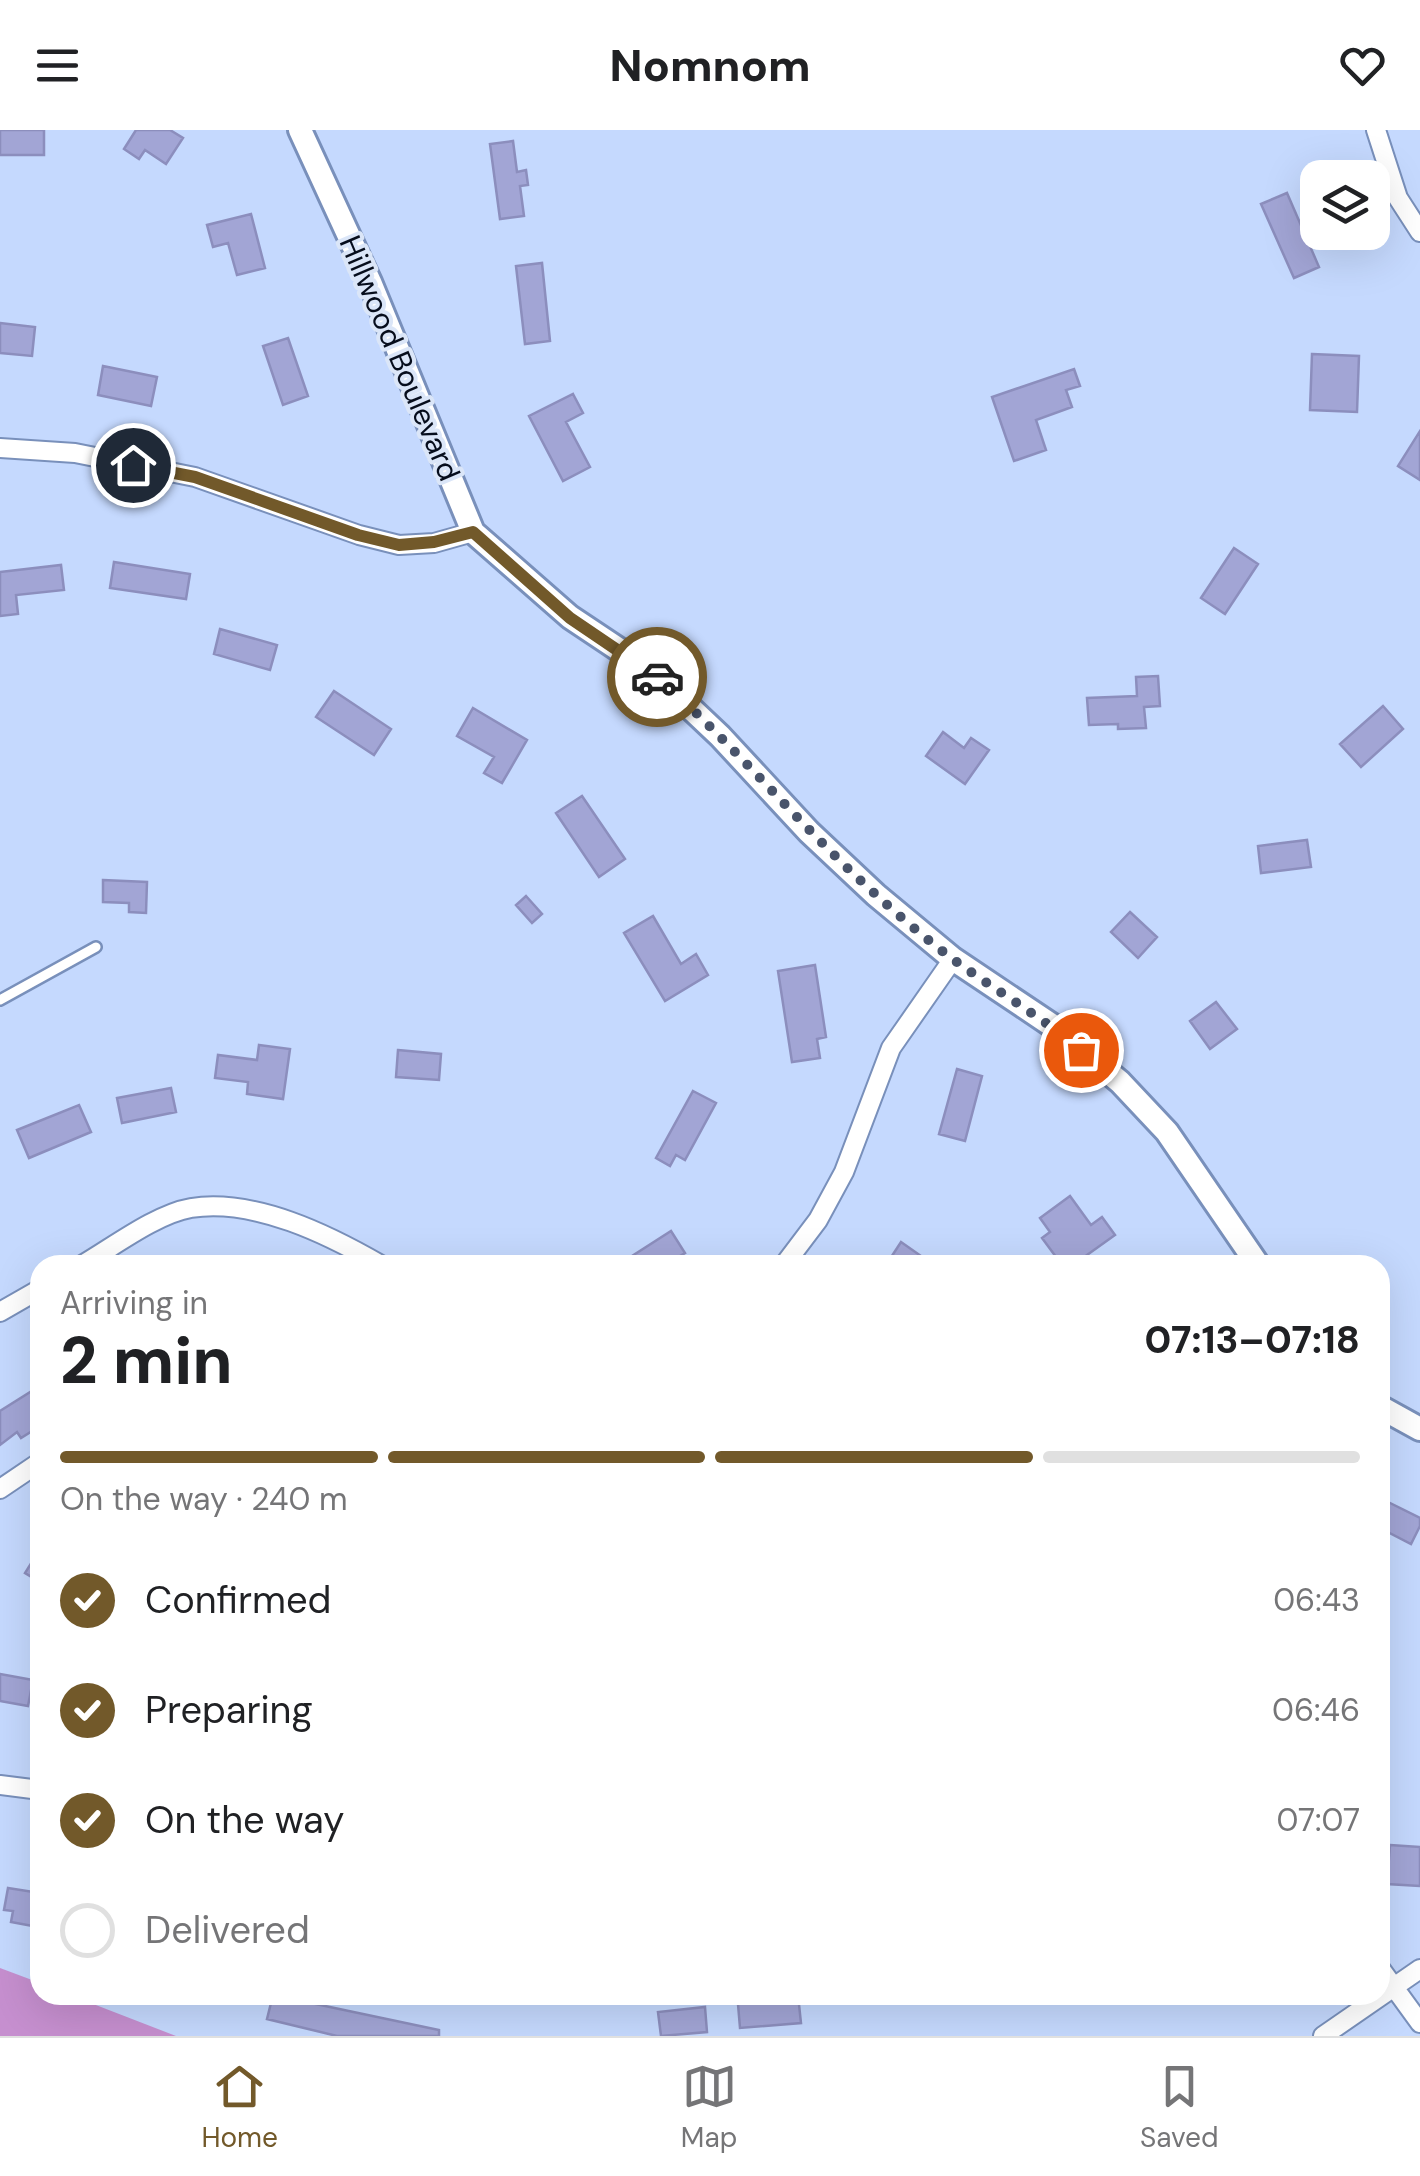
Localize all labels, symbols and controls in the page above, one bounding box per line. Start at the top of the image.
text: Nomnom [609,36,811,95]
icon: menu [30,38,85,93]
icon: heart [1335,38,1390,93]
map controls [1300,160,1390,250]
button: layers [1300,160,1390,250]
street label: Hillwood Boulevard [331,230,469,486]
pin [91,423,176,508]
icon: home [106,438,161,493]
courier [607,627,707,727]
icon: car [630,650,685,705]
pin [1039,1008,1124,1093]
icon: bag [1054,1023,1109,1078]
text: Arriving in [60,1282,208,1324]
text: 07:13–07:18 [1144,1315,1360,1365]
text: 2 min [60,1319,233,1403]
text: On the way · 240 m [60,1478,347,1520]
icon: check [60,1573,115,1628]
text: Confirmed [145,1575,331,1625]
text: 06:43 [1273,1579,1360,1621]
icon: check [60,1683,115,1738]
text: Preparing [145,1685,313,1735]
text: 06:46 [1272,1689,1360,1731]
icon: check [60,1793,115,1848]
text: On the way [145,1795,344,1845]
text: 07:07 [1276,1799,1360,1841]
text: Delivered [145,1905,310,1955]
tab: Home [201,2059,278,2156]
tab: Map [681,2059,737,2156]
tab: Saved [1140,2059,1219,2156]

